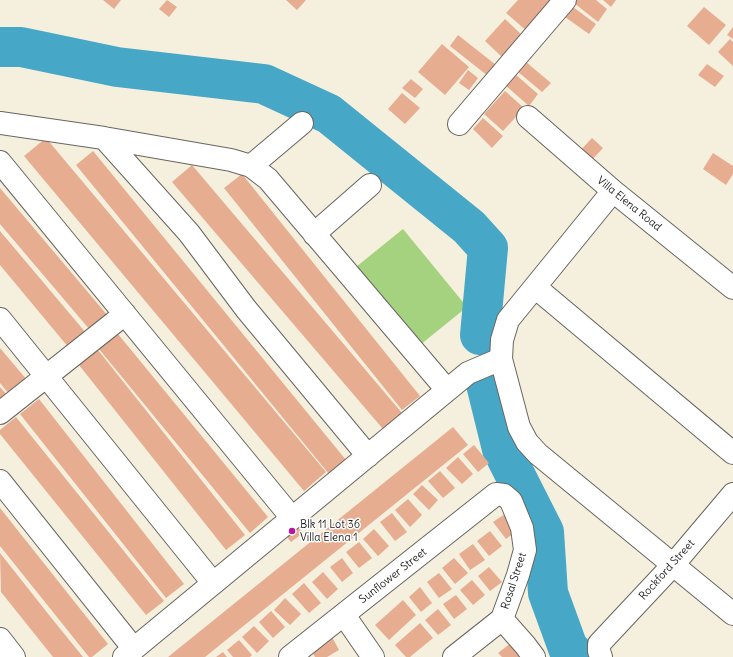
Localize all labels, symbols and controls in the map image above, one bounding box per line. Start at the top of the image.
street label: Villa Elena Road [594,174,664,234]
place label: Blk 11 Lot 36 Villa Elena 1 [300,518,360,544]
marker: Blk 11 Lot 36 Villa Elena 1 [287,526,297,536]
street label: Rockford Street [636,537,698,603]
street label: Sunflower Street [357,546,429,606]
street label: Rosal Street [499,551,529,611]

